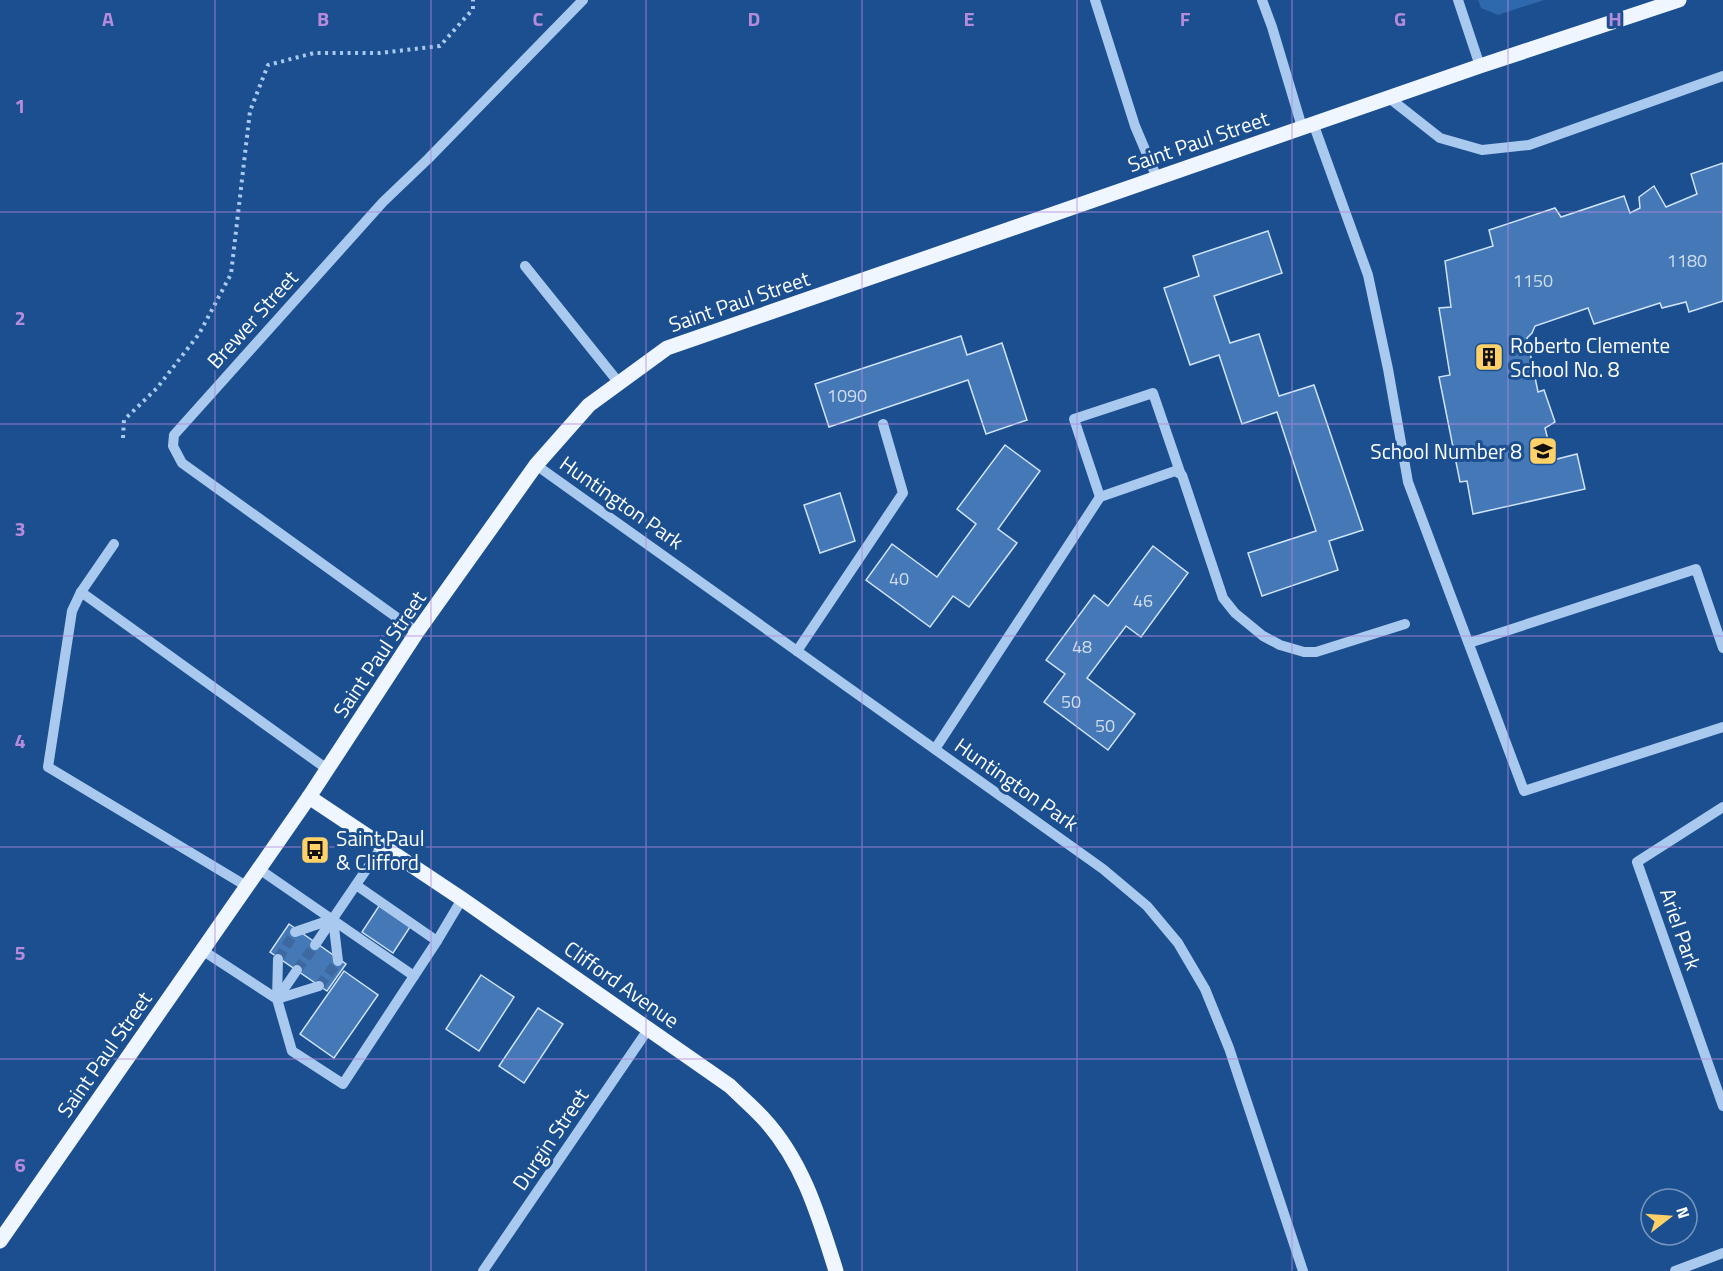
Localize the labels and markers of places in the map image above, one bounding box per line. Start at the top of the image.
place label: Roberto Clemente School No. 8 [1510,329,1670,385]
building icon: Roberto Clemente School No. 8 [1473,341,1505,373]
place label: School Number 8 [1370,435,1522,467]
school or university icon: School Number 8 [1527,435,1559,467]
place label: Saint Paul & Clifford [336,822,425,878]
bus stop icon: Saint Paul & Clifford [299,834,331,866]

